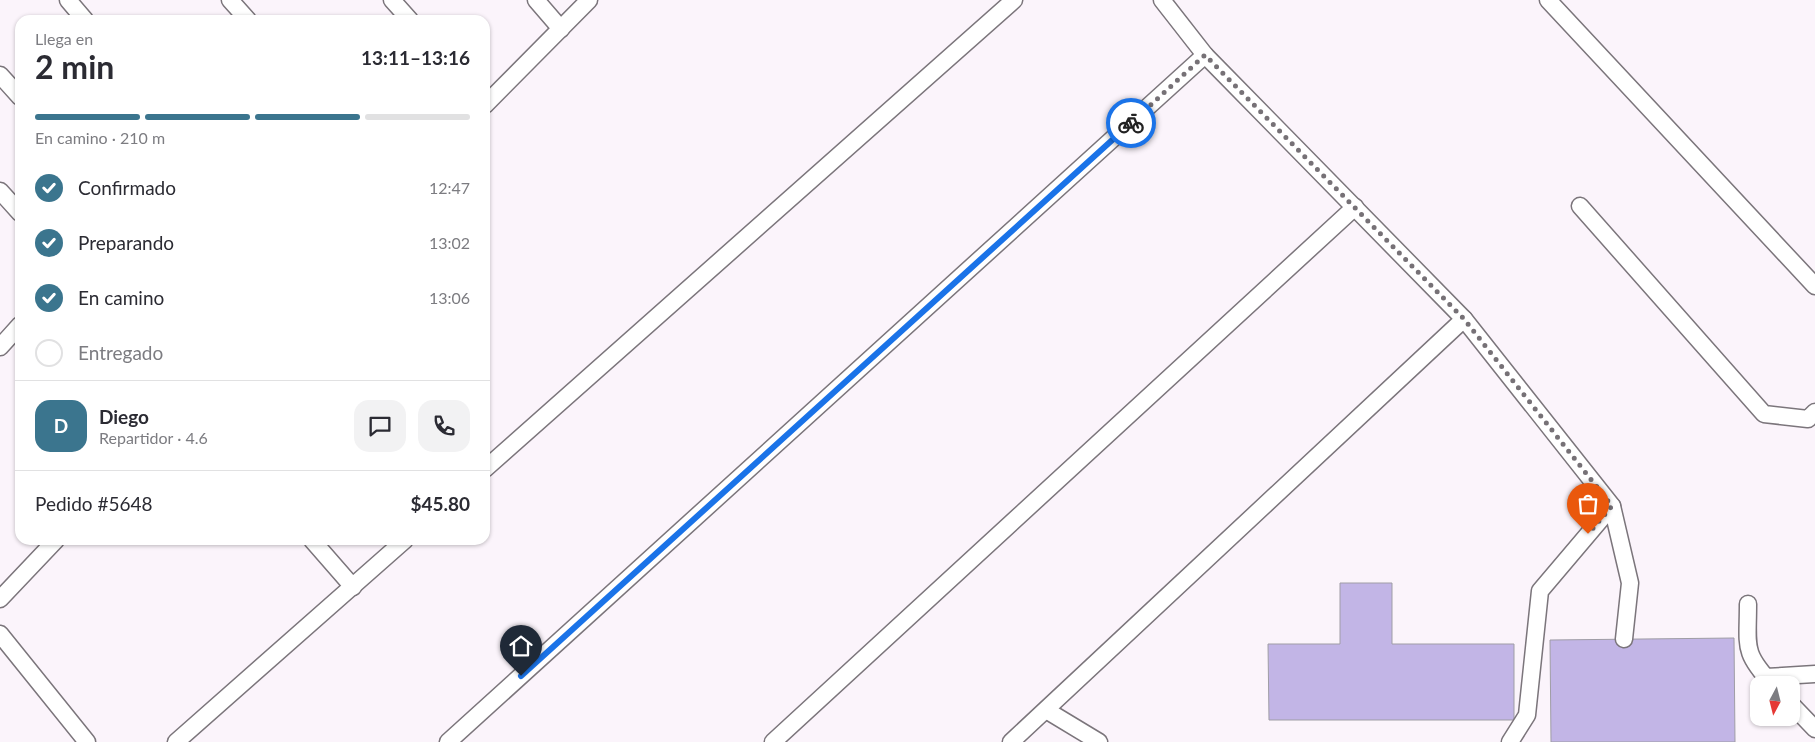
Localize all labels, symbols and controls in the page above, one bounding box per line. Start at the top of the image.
text: Llega en [35,29,93,48]
text: 13:11–13:16 [361,46,470,69]
text: 2 min [35,47,114,86]
courier [1106,98,1156,148]
icon: bike [1117,109,1145,137]
text: En camino · 210 m [35,128,165,147]
icon: check [35,174,63,202]
text: Confirmado [78,176,176,199]
text: 12:47 [429,178,470,197]
icon: check [35,229,63,257]
text: Preparando [78,231,174,254]
text: 13:02 [429,233,470,252]
icon: check [35,284,63,312]
text: En camino [78,286,164,309]
text: 13:06 [429,288,470,307]
text: Entregado [78,341,163,364]
button: chat [354,400,406,452]
button: phone [418,400,470,452]
text: Diego [99,405,149,428]
text: D [54,414,68,437]
text: Repartidor · 4.6 [99,428,208,447]
pin [1567,483,1609,534]
icon: bag [1574,490,1602,518]
text: Pedido #5648 [35,492,153,515]
text: $45.80 [410,492,470,515]
pin [500,625,542,676]
icon: home [507,632,535,660]
north arrow [1750,676,1800,726]
map controls [1750,676,1800,726]

